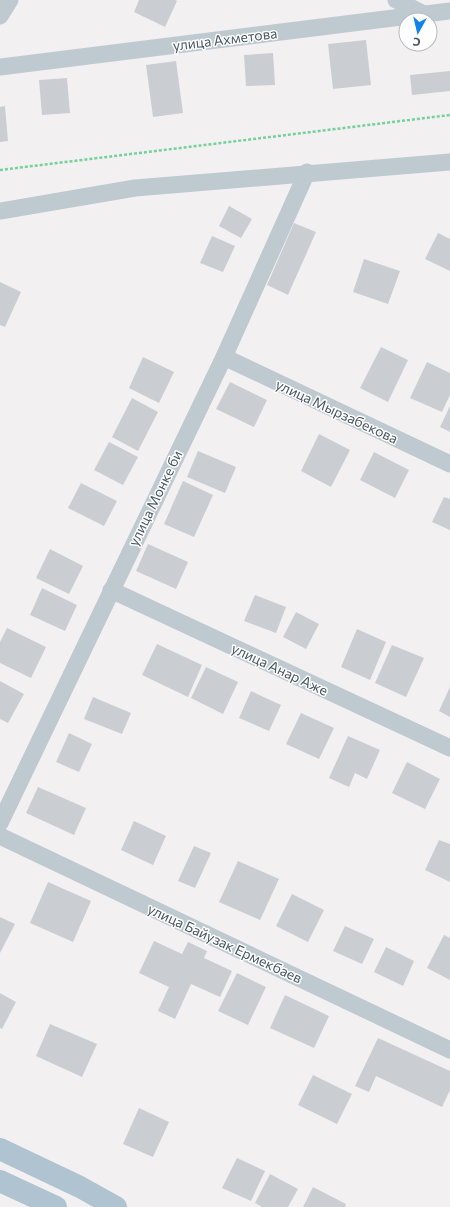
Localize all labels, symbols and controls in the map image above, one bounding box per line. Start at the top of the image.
north arrow [398,12,438,52]
street label: улица Ахметова [172,24,278,54]
text: С [411,35,421,49]
street label: улица Мырзабекова [273,375,401,447]
street label: улица Монке би [124,447,186,549]
street label: улица Анар Аже [229,639,331,699]
street label: улица Байузак Ермекбаев [145,900,305,986]

